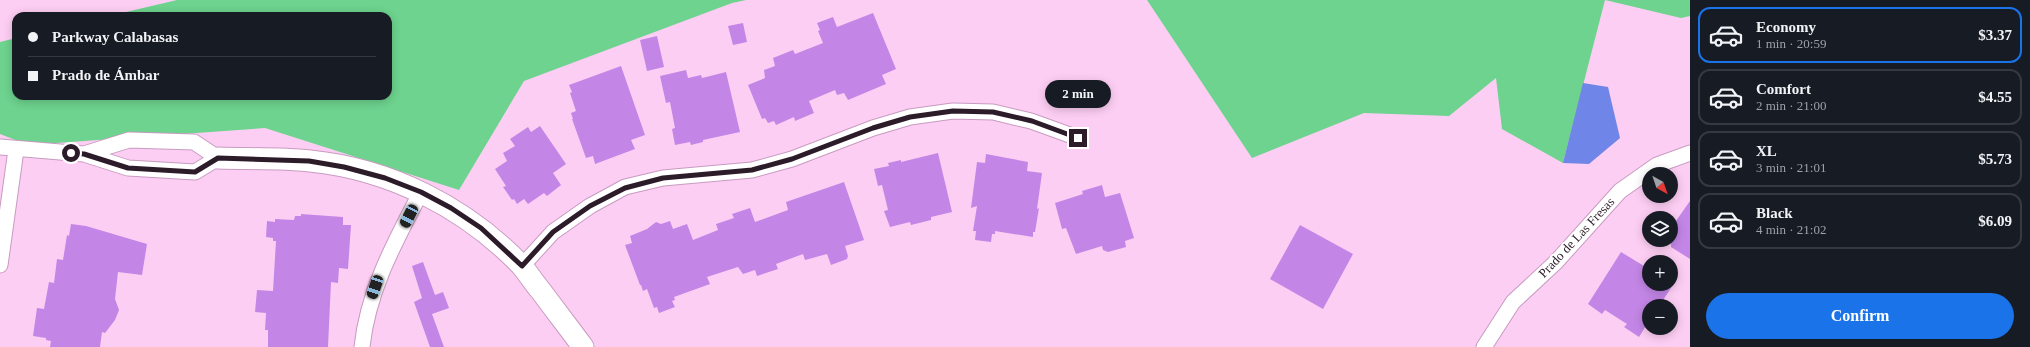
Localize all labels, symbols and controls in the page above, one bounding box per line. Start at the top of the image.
icon: car [1708,17,1744,53]
text: Economy [1756,19,1816,35]
text: $3.37 [1978,27,2012,43]
text: Parkway Calabasas [52,29,178,45]
text: 1 min · 20:59 [1756,36,1826,51]
text: Prado de Ámbar [52,67,160,83]
icon: car [1708,79,1744,115]
callout: 2 min [1045,80,1111,108]
text: Comfort [1756,81,1811,97]
text: 2 min [1062,86,1094,101]
text: $4.55 [1978,89,2012,105]
text: 2 min · 21:00 [1756,98,1826,113]
route end [1069,129,1087,147]
icon: car [1708,141,1744,177]
text: XL [1756,143,1777,159]
route start [62,144,80,162]
text: $5.73 [1978,151,2012,167]
text: 3 min · 21:01 [1756,160,1826,175]
north arrow [1642,167,1678,203]
map controls [1642,167,1678,335]
street label: Prado de Las Fresas [1535,194,1617,281]
car [398,203,420,229]
icon: car [1708,203,1744,239]
text: Black [1756,205,1793,221]
button: layers [1642,211,1678,247]
text: $6.09 [1978,213,2012,229]
text: 4 min · 21:02 [1756,222,1826,237]
button: + [1642,255,1678,291]
car [365,274,385,300]
button: Confirm [1706,293,2014,339]
button: − [1642,299,1678,335]

